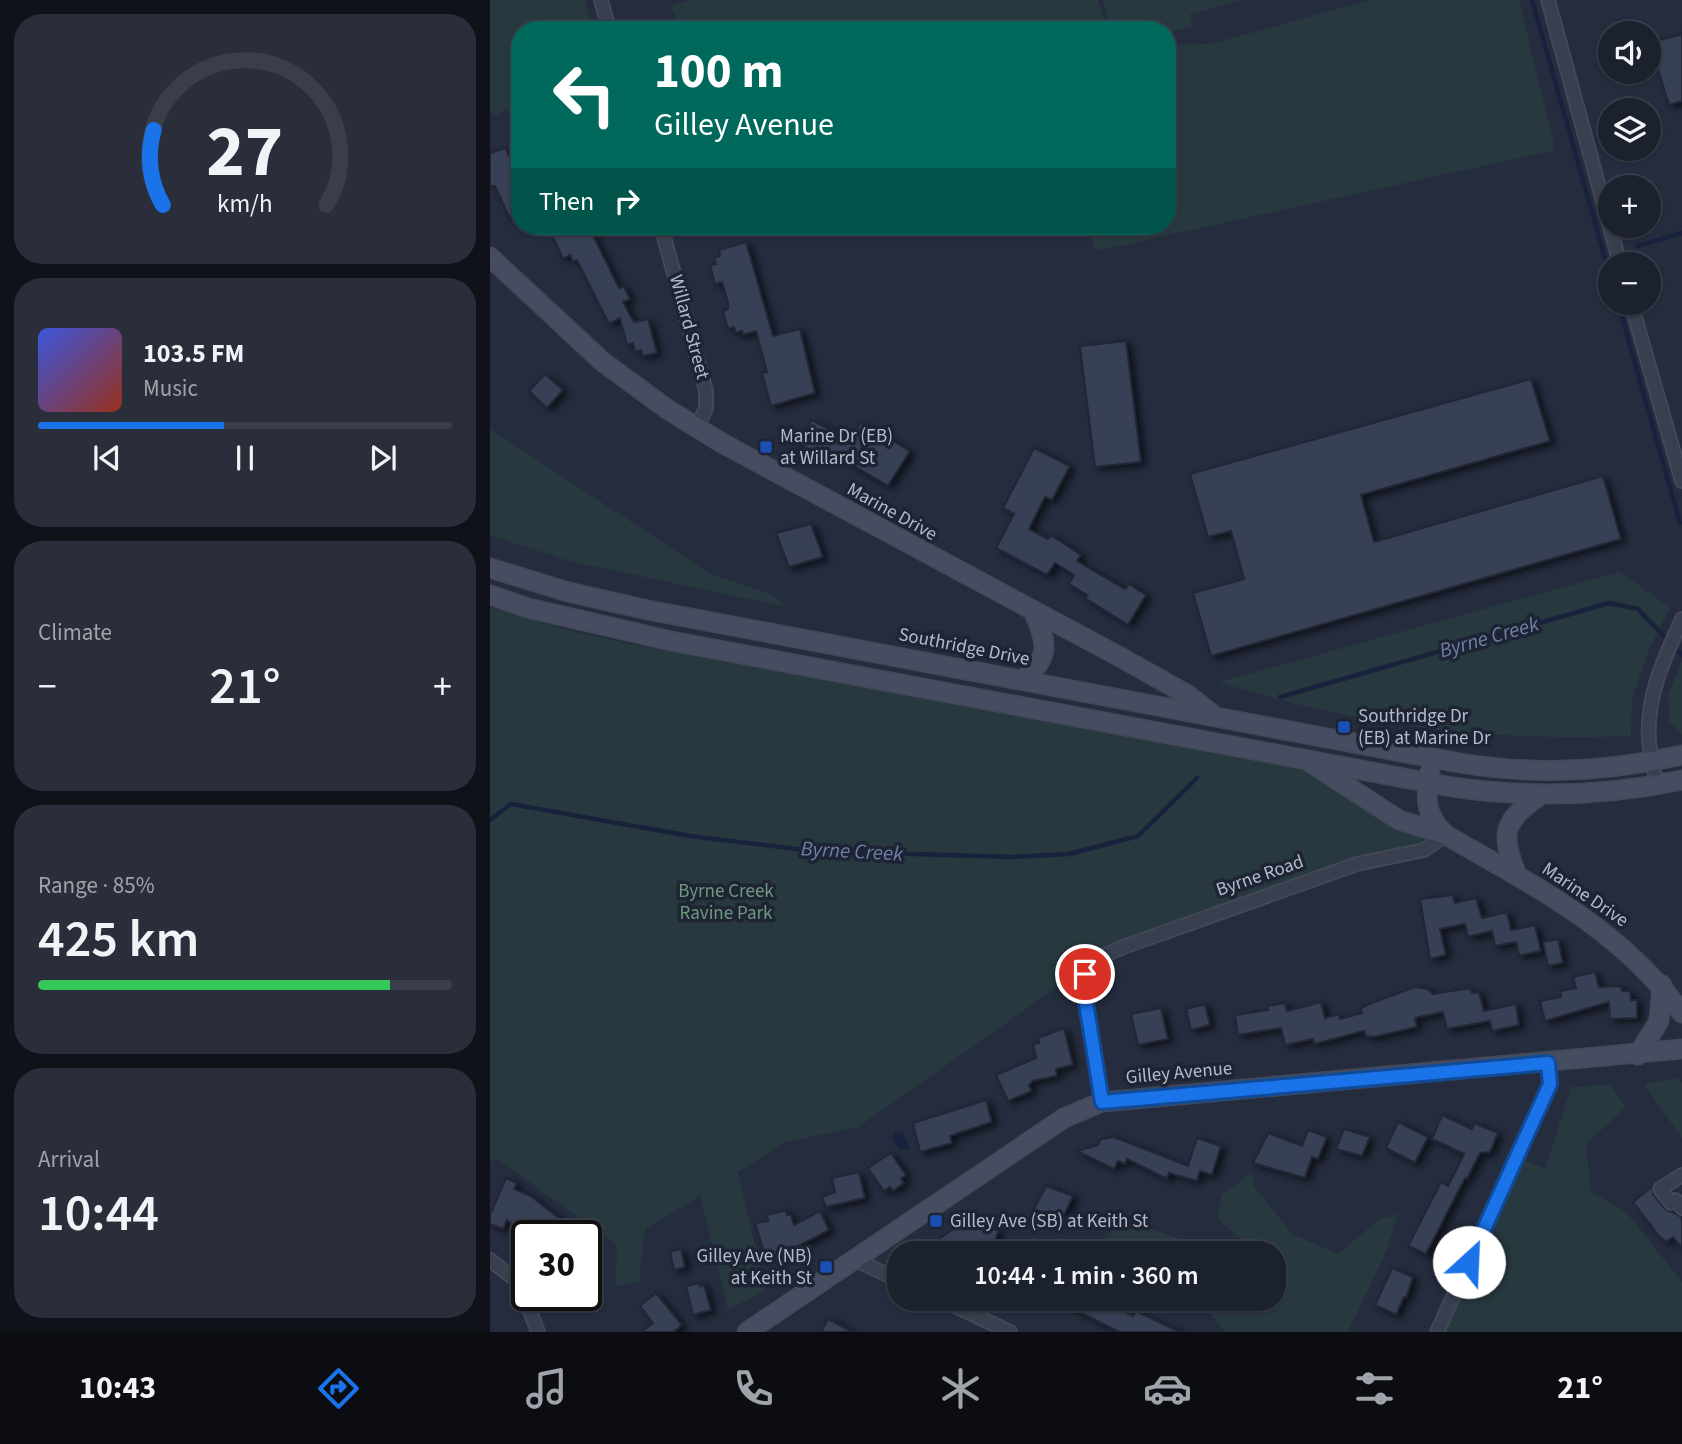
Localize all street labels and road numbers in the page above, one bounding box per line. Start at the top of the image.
street label: Willard Street [662,272,716,383]
street label: Marine Drive [842,476,942,548]
street label: Southridge Drive [896,621,1032,673]
street label: Byrne Road [1213,848,1307,904]
street label: Marine Drive [1536,856,1634,934]
street label: Gilley Avenue [1125,1055,1233,1091]

